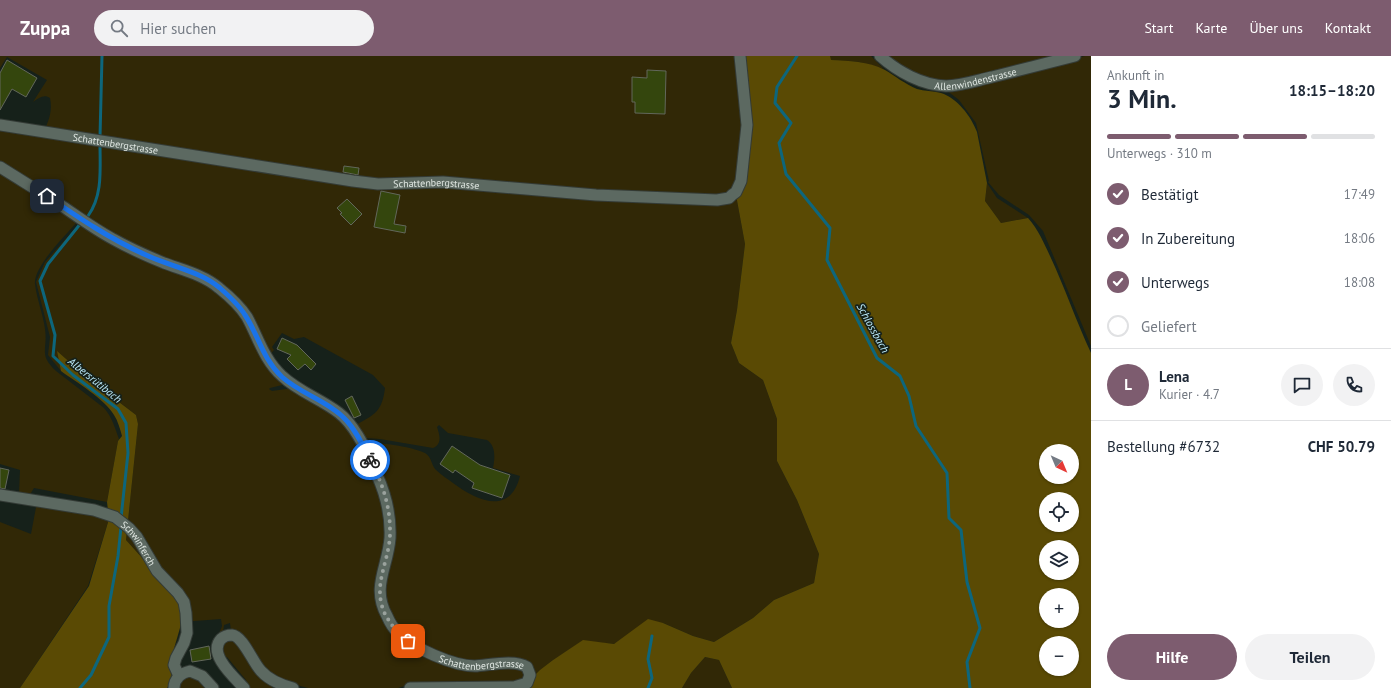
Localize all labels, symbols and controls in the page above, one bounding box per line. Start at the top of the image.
search box [94,10,374,46]
text: Zuppa [20,16,70,40]
icon: search [108,17,130,39]
text: Hier suchen [140,19,216,38]
text: Start [1144,19,1173,37]
text: Karte [1195,19,1227,37]
text: Über uns [1249,19,1303,37]
text: Kontakt [1325,19,1371,37]
street label: Allenwindenstrasse [934,65,1018,93]
text: Ankunft in [1107,67,1164,84]
text: 18:15–18:20 [1289,81,1375,100]
text: 3 Min. [1107,82,1177,115]
street label: Schattenbergstrasse [72,130,159,157]
text: Unterwegs · 310 m [1107,145,1212,162]
street label: Schattenbergstrasse [393,175,480,192]
pin [30,179,64,213]
icon: check [1107,183,1129,205]
icon: home [36,185,58,207]
text: Bestätigt [1141,185,1198,204]
text: 17:49 [1344,186,1375,203]
icon: check [1107,227,1129,249]
text: In Zubereitung [1141,229,1235,248]
text: 18:06 [1344,230,1375,247]
icon: check [1107,271,1129,293]
text: Unterwegs [1141,273,1209,292]
text: 18:08 [1344,274,1375,291]
water label: Schlossbach [854,301,892,355]
text: Geliefert [1141,317,1197,336]
water label: Albersrütibach [65,353,125,406]
button: chat [1281,364,1323,406]
button: phone [1333,364,1375,406]
text: Lena [1159,367,1189,386]
text: L [1124,375,1132,394]
text: Kurier · 4.7 [1159,386,1220,403]
text: Bestellung #6732 [1107,437,1220,456]
text: CHF 50.79 [1308,437,1375,456]
courier [350,440,390,480]
north arrow [1039,444,1079,484]
map controls [1039,444,1079,676]
icon: bike [359,449,381,471]
button: locate [1039,492,1079,532]
street label: Schwinferch [118,518,159,568]
button: layers [1039,540,1079,580]
button: + [1039,588,1079,628]
pin [391,624,425,658]
icon: bag [397,630,419,652]
button: Hilfe [1107,634,1237,680]
button: Teilen [1245,634,1375,680]
button: − [1039,636,1079,676]
street label: Schattenbergstrasse [437,651,526,673]

